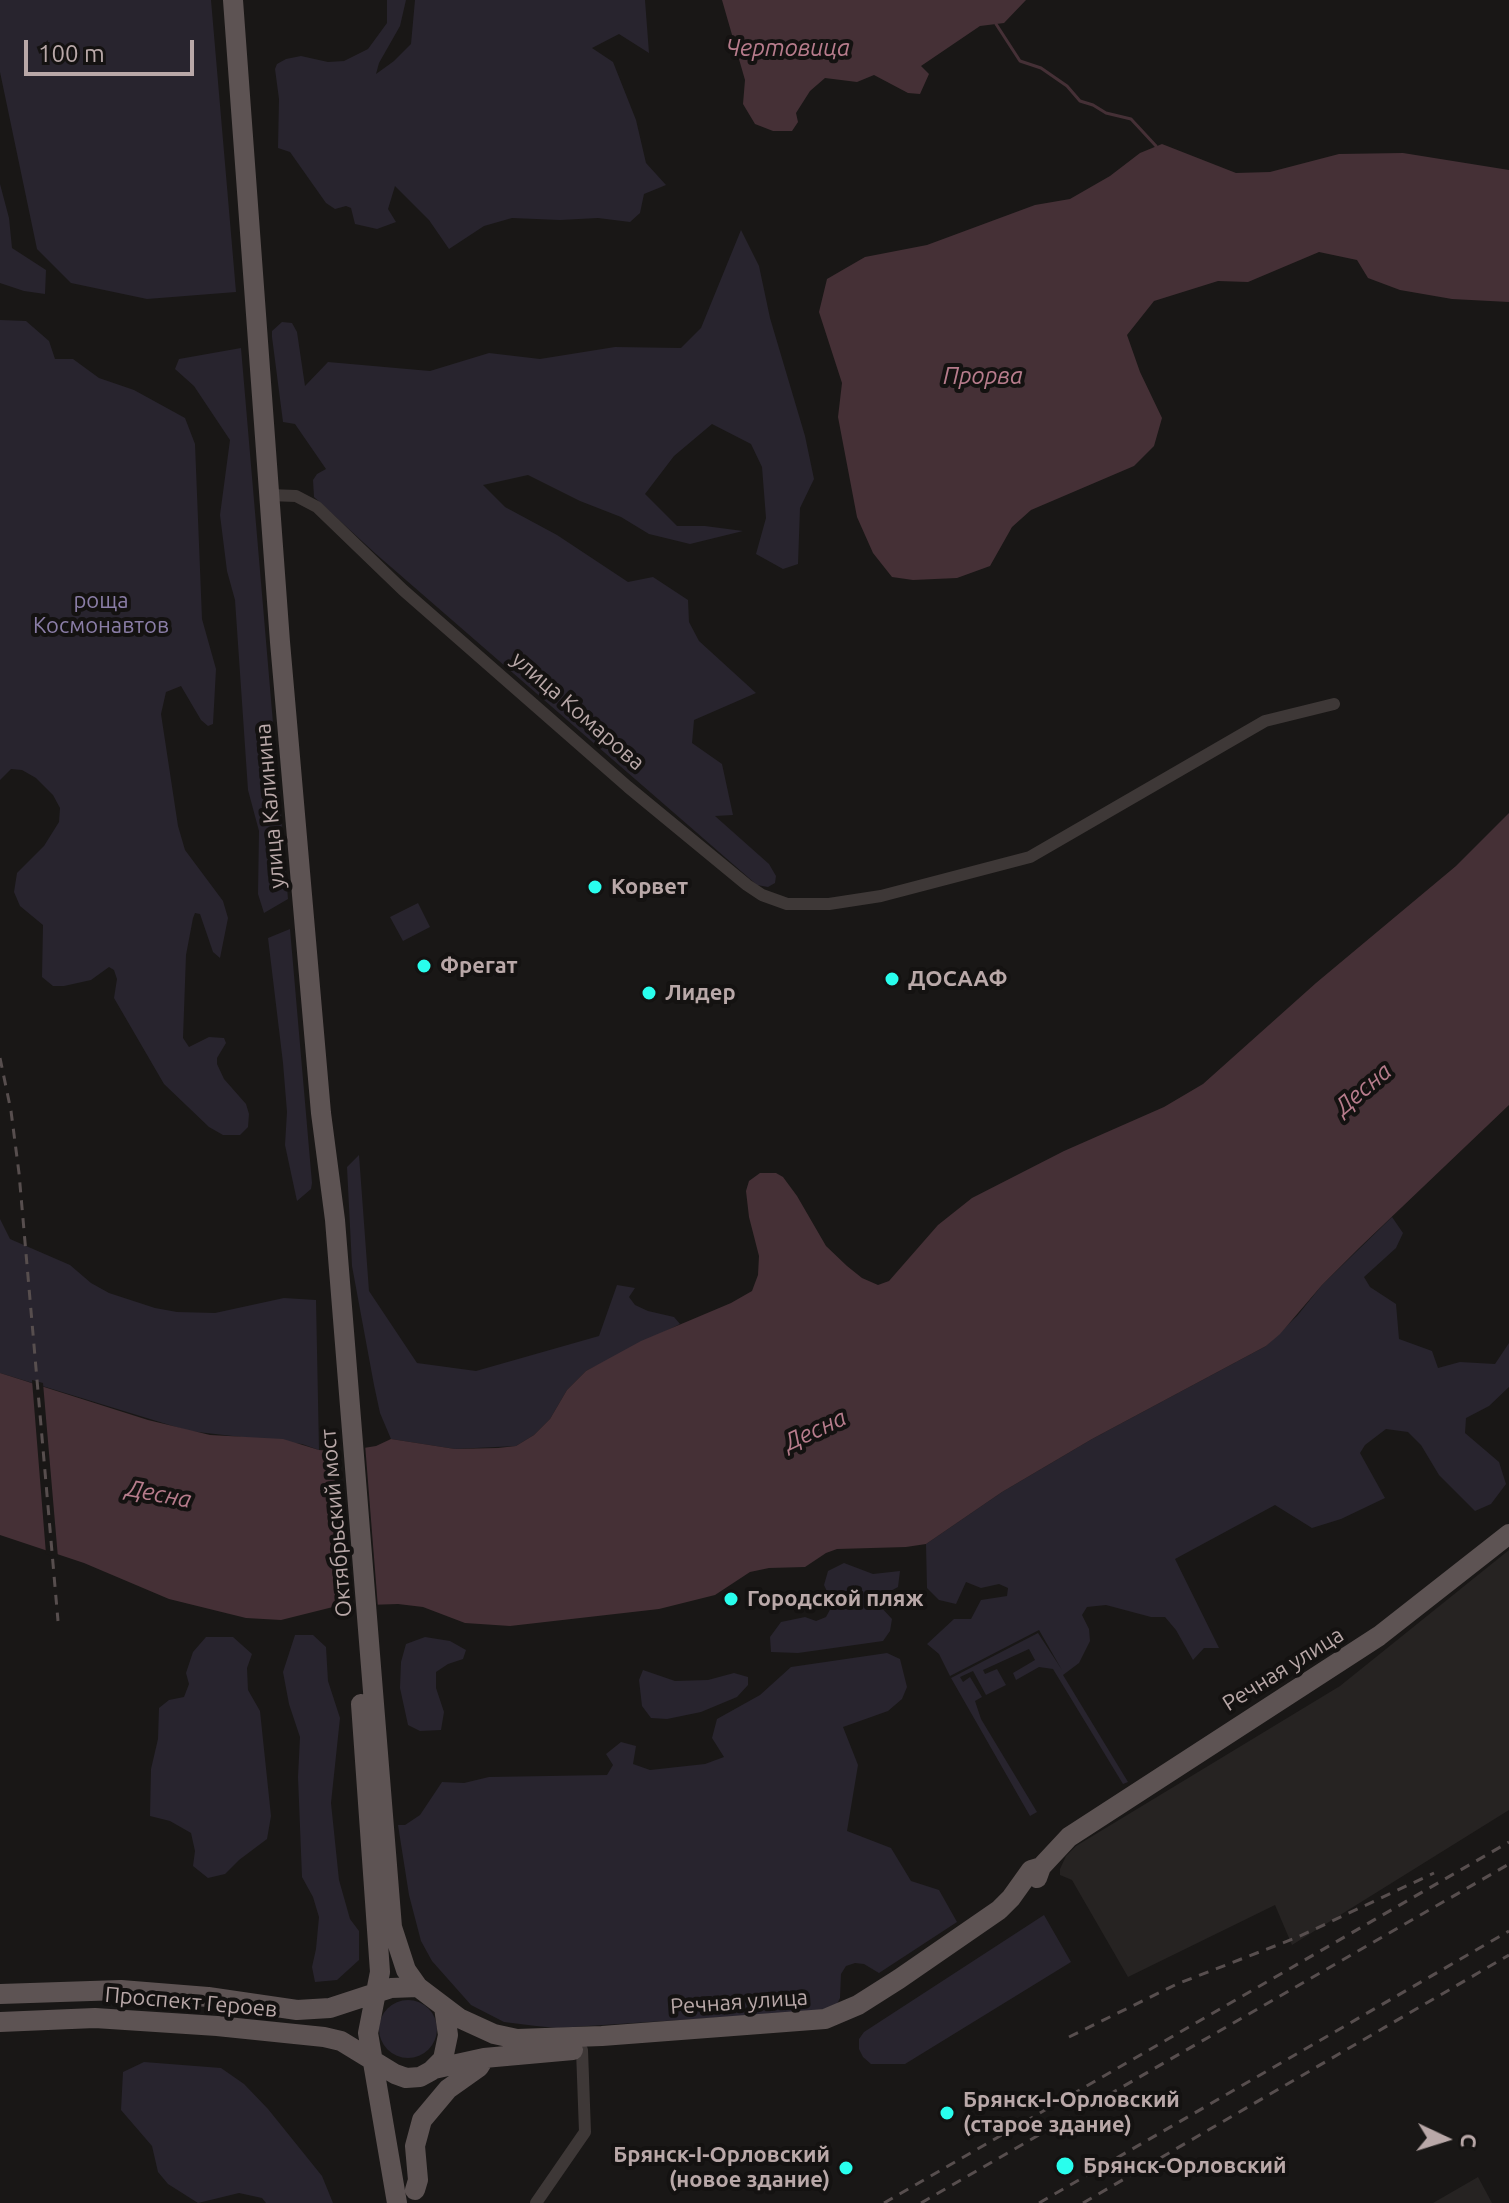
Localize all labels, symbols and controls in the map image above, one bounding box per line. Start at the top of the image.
scale bar [28,24,198,74]
water label: Чертовица [726,34,850,62]
text: 100 m [38,40,105,67]
water label: Прорва [943,362,1023,390]
park label: роща Космонавтов [33,588,169,640]
street label: улица Комарова [506,646,650,776]
street label: улица Калинина [250,722,290,890]
place label: Корвет [611,874,688,900]
marker: Корвет [586,878,604,896]
place label: Фрегат [440,953,518,979]
marker: Фрегат [415,957,433,975]
place label: ДОСААФ [908,966,1008,992]
marker: ДОСААФ [883,970,901,988]
place label: Лидер [665,980,736,1006]
marker: Лидер [640,984,658,1002]
water label: Десна [1329,1057,1397,1121]
water label: Десна [779,1403,851,1457]
street label: Октябрьский мост [315,1428,357,1618]
water label: Десна [124,1474,194,1514]
place label: Городской пляж [747,1586,924,1612]
marker: Городской пляж [722,1590,740,1608]
street label: Речная улица [1218,1621,1348,1717]
street label: Проспект Героев [104,1981,278,2023]
street label: Речная улица [669,1984,809,2020]
place label: Брянск-I-Орловский (старое здание) [963,2087,1180,2138]
north arrow [1405,2099,1485,2179]
marker: Брянск-I-Орловский (старое здание) [938,2104,956,2122]
text: С [1456,2133,1482,2149]
place label: Брянск-I-Орловский (новое здание) [613,2142,830,2194]
place label: Брянск-Орловский [1083,2153,1286,2179]
marker: Брянск-Орловский [1054,2155,1076,2177]
marker: Брянск-I-Орловский (новое здание) [837,2159,855,2177]

